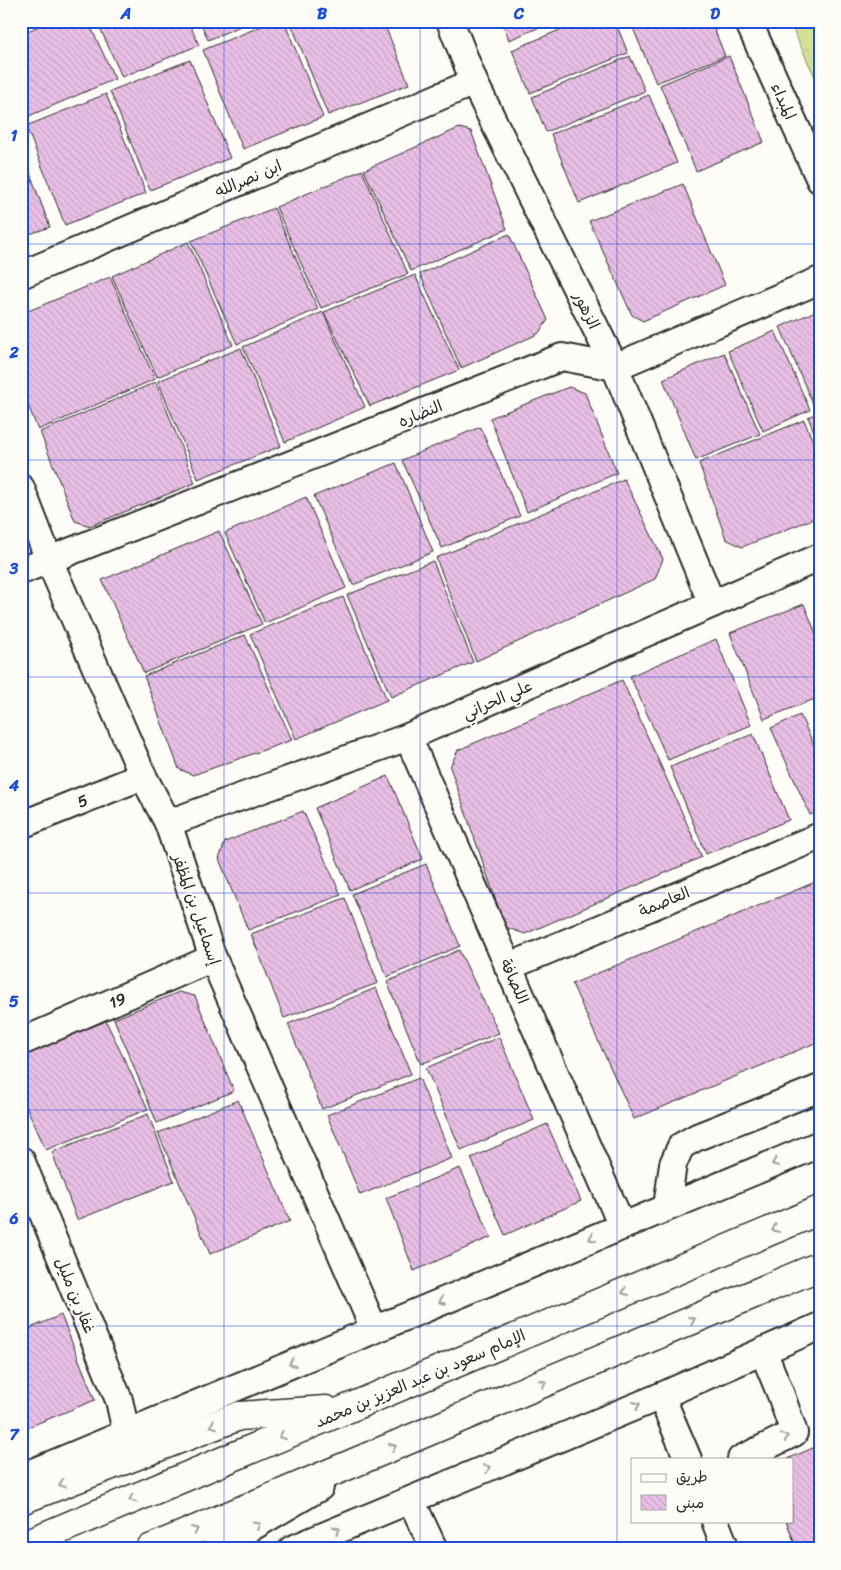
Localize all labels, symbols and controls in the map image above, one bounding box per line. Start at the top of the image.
text: A [120,0,131,28]
text: B [317,0,328,28]
text: C [513,0,525,28]
text: D [710,0,720,28]
street label: المبداء [763,78,805,124]
text: 1 [11,121,18,150]
street label: ابن نصرالله [210,151,286,206]
street label: الزهور [564,285,608,334]
text: 2 [8,338,19,367]
street label: النضاره [393,391,447,436]
text: 3 [9,554,19,583]
street label: علي الحراني [457,671,537,728]
text: 4 [8,771,19,800]
street label: 5 [72,786,93,816]
street label: إسماعيل بن المظفر [163,848,229,969]
street label: العاصمة [634,878,694,925]
street label: اللصافة [492,954,537,1009]
street label: 19 [104,984,131,1017]
text: 5 [9,987,19,1016]
one-way arrow [771,1157,780,1167]
text: 6 [8,1204,19,1233]
one-way arrow [771,1222,780,1233]
one-way arrow [588,1231,597,1242]
street label: غفار بن مليل [47,1252,104,1338]
one-way arrow [621,1285,630,1296]
one-way arrow [438,1294,447,1305]
one-way arrow [687,1316,696,1326]
street label: الإمام سعود بن عبد العزيز بن محمد [310,1321,530,1436]
one-way arrow [288,1357,297,1367]
one-way arrow [538,1379,547,1390]
one-way arrow [632,1401,641,1412]
text: 7 [9,1420,20,1449]
one-way arrow [210,1420,218,1430]
one-way arrow [278,1430,287,1441]
one-way arrow [780,1433,789,1443]
one-way arrow [388,1443,397,1453]
legend [631,1458,794,1522]
one-way arrow [482,1464,491,1475]
text: طريق [676,1464,708,1490]
one-way arrow [58,1478,67,1488]
text: مبنى [676,1490,704,1516]
one-way arrow [128,1493,137,1504]
one-way arrow [252,1521,261,1531]
one-way arrow [190,1526,199,1536]
one-way arrow [332,1526,341,1537]

